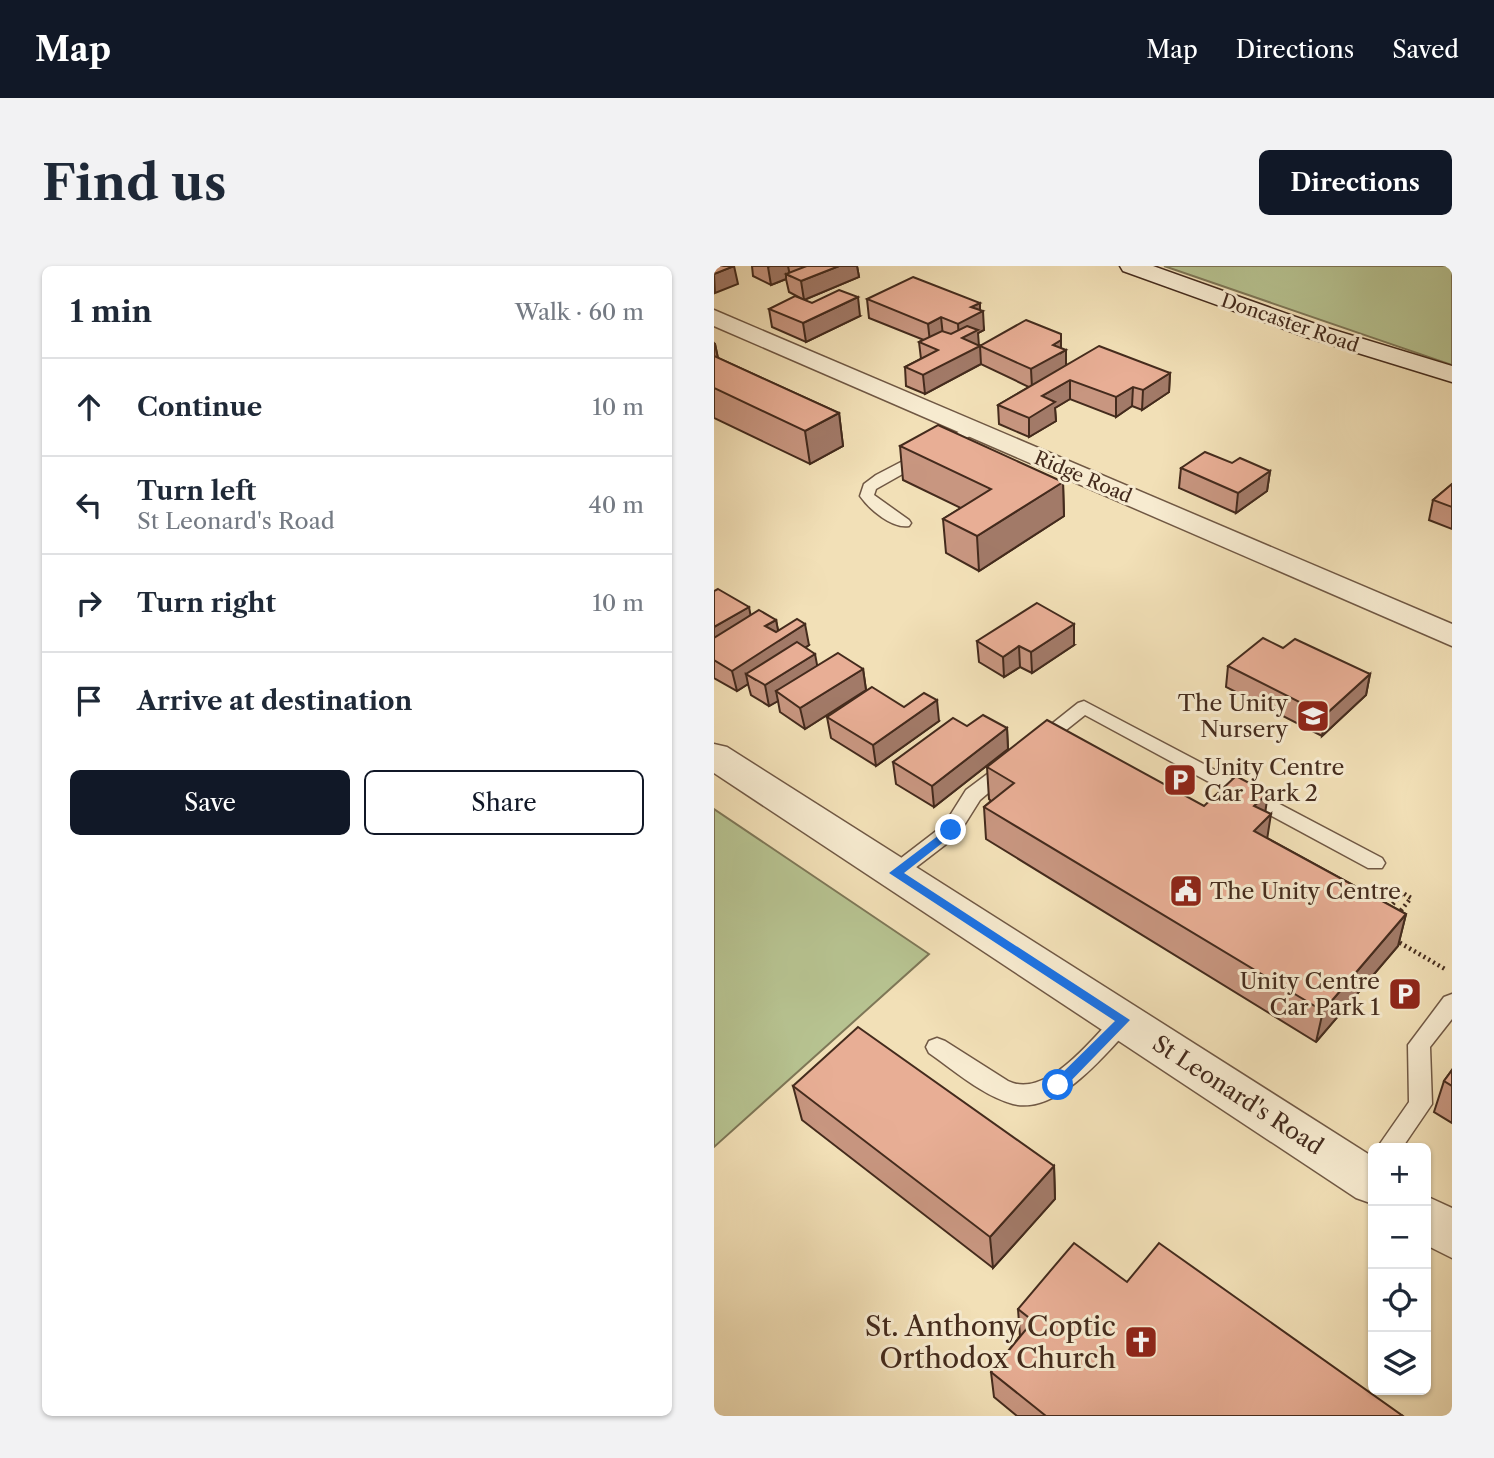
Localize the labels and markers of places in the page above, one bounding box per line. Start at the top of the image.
place label: The Unity Nursery [1178,689,1288,743]
school or university icon: The Unity Nursery [1294,697,1332,735]
place label: Unity Centre Car Park 2 [1204,753,1344,807]
parking icon: Unity Centre Car Park 2 [1161,761,1199,799]
public building icon: The Unity Centre [1167,872,1205,910]
place label: The Unity Centre [1210,877,1401,905]
place label: Unity Centre Car Park 1 [1240,967,1380,1021]
parking icon: Unity Centre Car Park 1 [1386,975,1424,1013]
place label: St. Anthony Coptic Orthodox Church [865,1309,1116,1375]
church icon: St. Anthony Coptic Orthodox Church [1122,1323,1160,1361]

